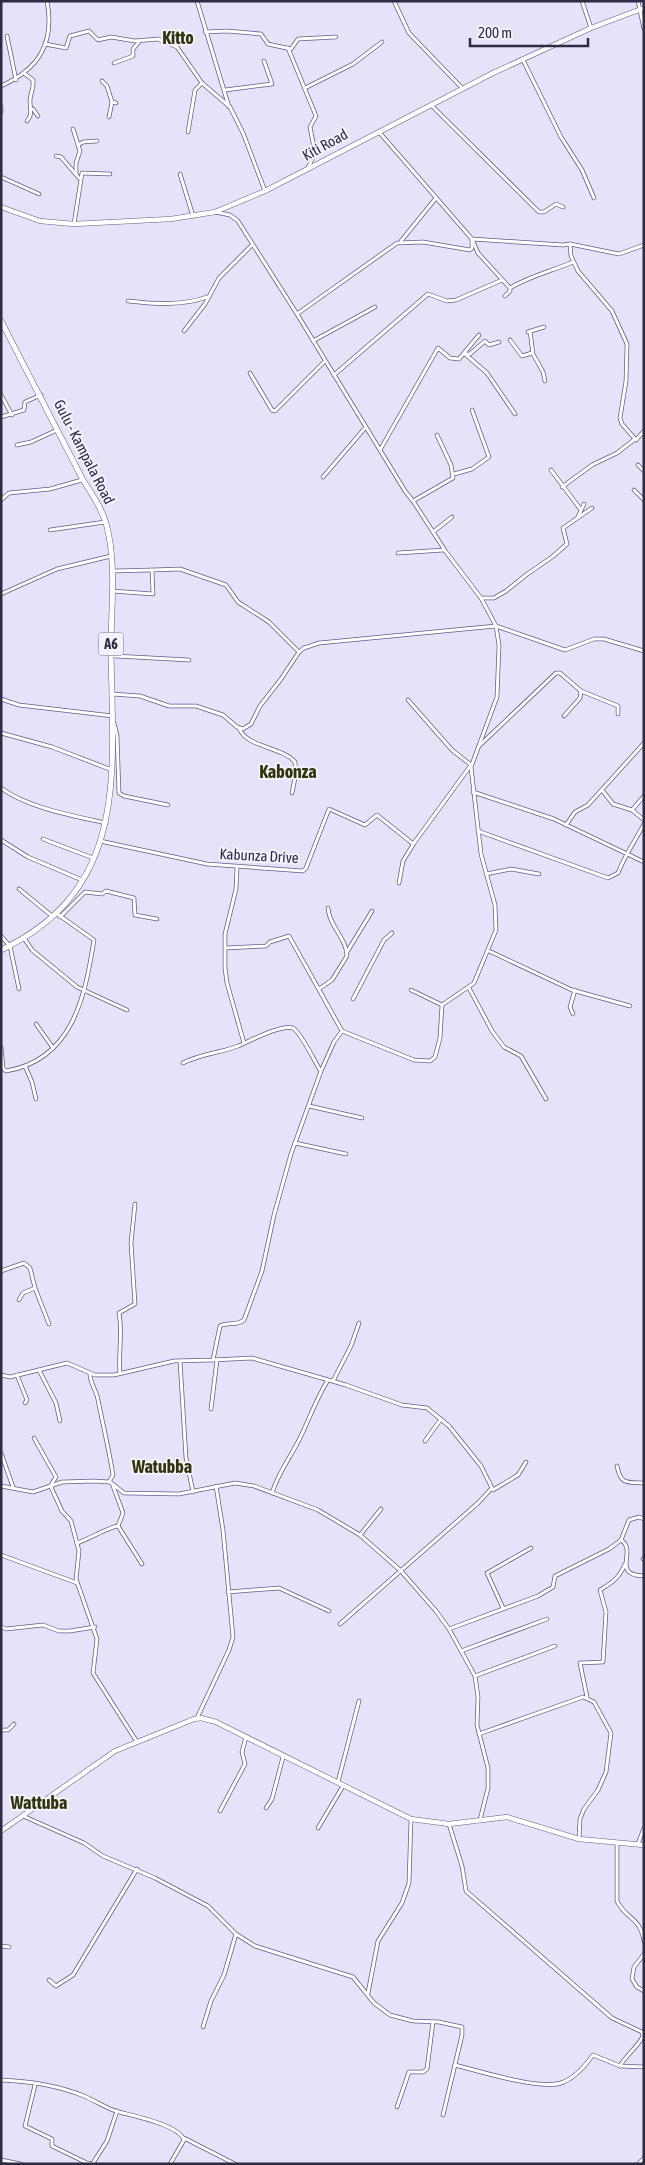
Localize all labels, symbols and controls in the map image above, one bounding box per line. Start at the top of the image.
scale bar [470,15,588,47]
text: 200 m [478,24,512,41]
district label: Kitto [162,27,194,48]
street label: Kiti Road [299,125,350,164]
street label: Gulu - Kampala Road [51,397,118,507]
road number: A6 [98,633,124,656]
district label: Kabonza [259,761,317,782]
street label: Kabunza Drive [219,845,299,866]
district label: Watubba [131,1456,192,1477]
district label: Wattuba [10,1792,67,1813]

